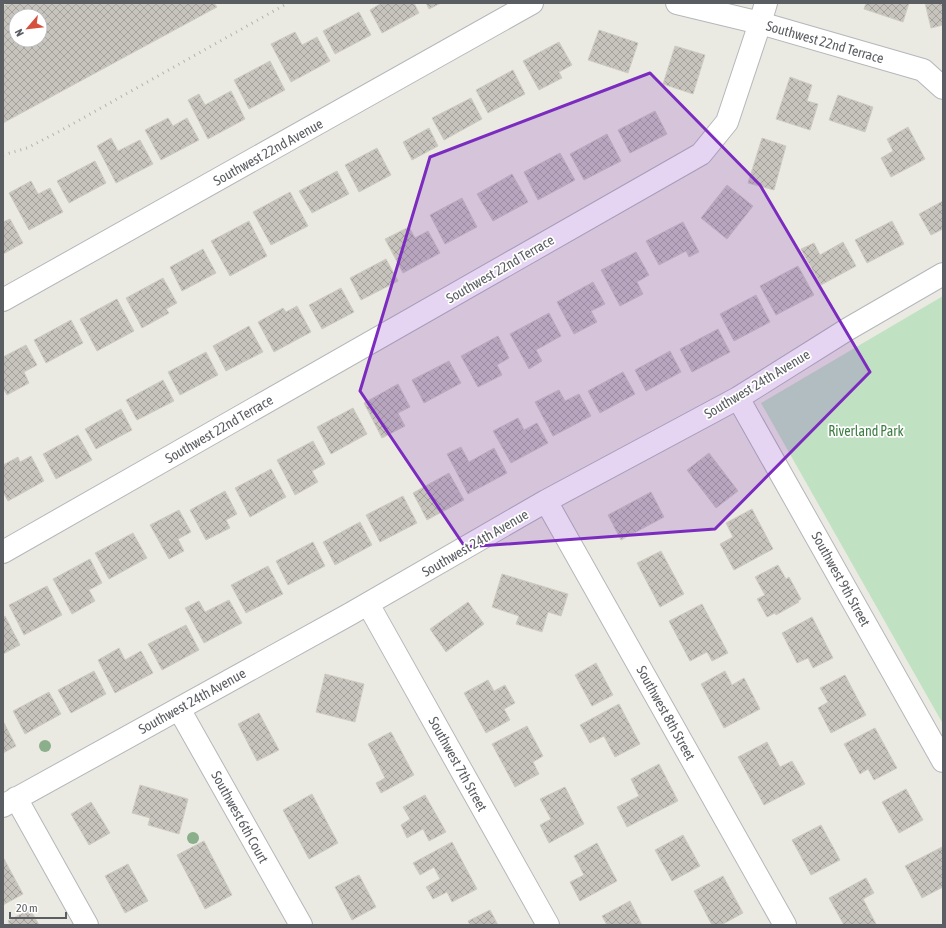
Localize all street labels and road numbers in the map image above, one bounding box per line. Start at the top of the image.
street label: Southwest 22nd Terrace [764,18,886,66]
street label: Southwest 22nd Avenue [210,115,326,189]
street label: Southwest 22nd Terrace [443,232,557,306]
street label: Southwest 24th Avenue [701,346,813,422]
street label: Southwest 22nd Terrace [162,392,276,466]
street label: Southwest 24th Avenue [419,506,531,580]
street label: Southwest 9th Street [808,529,874,629]
street label: Southwest 8th Street [633,663,699,763]
street label: Southwest 24th Avenue [136,665,248,737]
street label: Southwest 7th Street [425,714,491,814]
street label: Southwest 6th Court [208,768,272,866]

